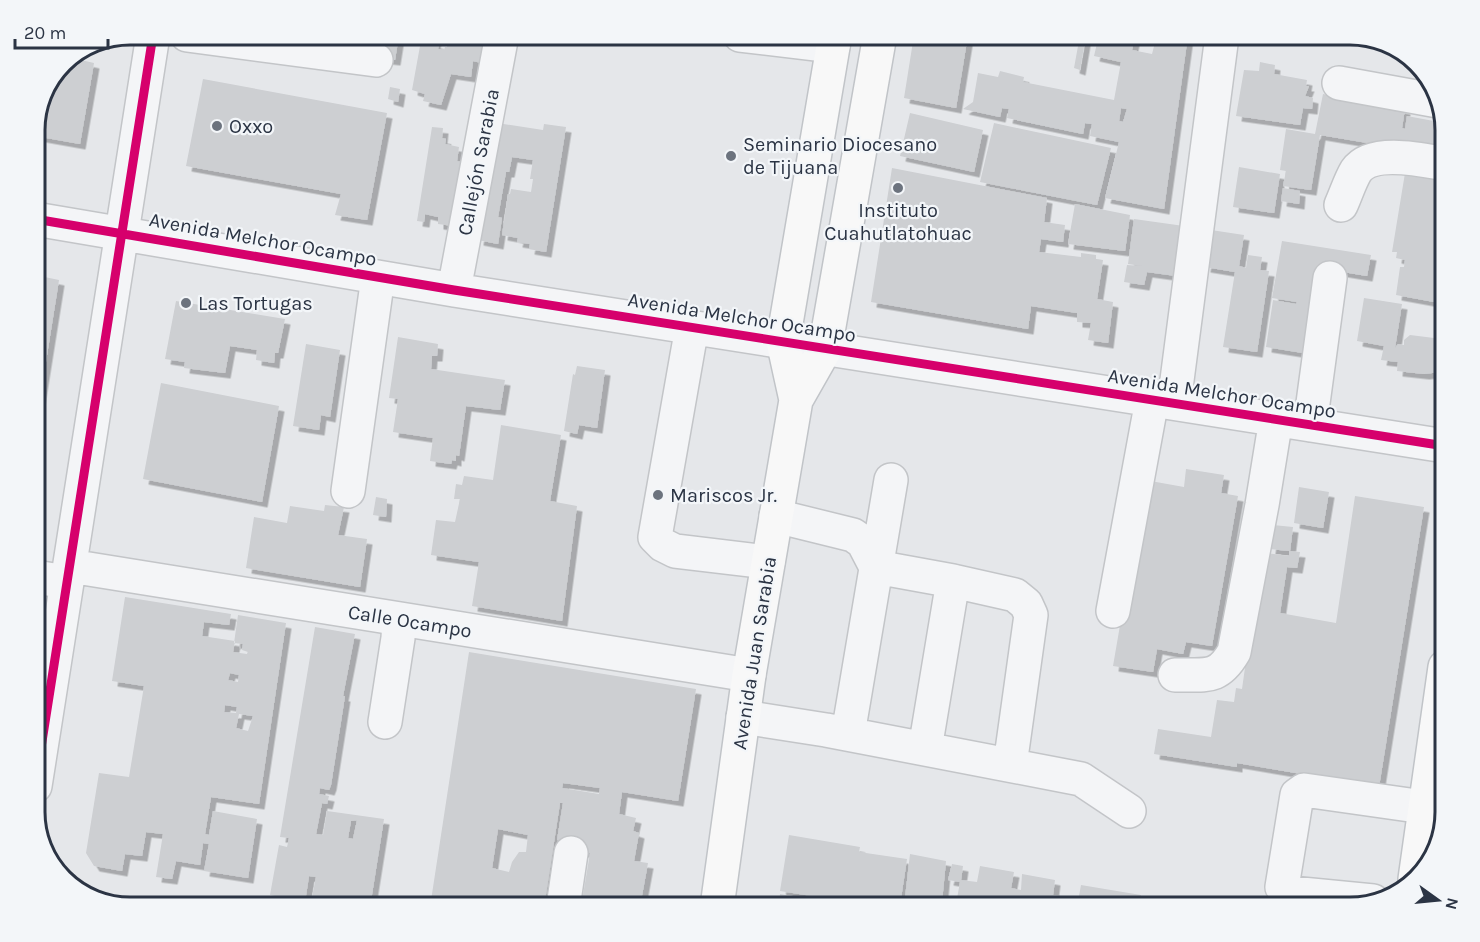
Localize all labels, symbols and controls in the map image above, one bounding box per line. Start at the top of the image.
scale bar [15,12,108,50]
text: 20 m [24,22,66,44]
street label: Callejón Sarabia [453,87,504,237]
place label: Oxxo [229,115,273,138]
marker: Oxxo [210,119,224,133]
place label: Seminario Diocesano de Tijuana [743,133,937,179]
marker: Seminario Diocesano de Tijuana [724,149,738,163]
marker: Instituto Cuahutlatohuac [891,181,905,195]
place label: Instituto Cuahutlatohuac [824,199,972,245]
street label: Avenida Melchor Ocampo [147,208,379,271]
street label: Avenida Melchor Ocampo [626,288,858,347]
place label: Las Tortugas [198,292,313,315]
marker: Las Tortugas [179,296,193,310]
street label: Avenida Melchor Ocampo [1106,364,1338,423]
place label: Mariscos Jr. [670,484,777,507]
marker: Mariscos Jr. [651,488,665,502]
street label: Avenida Juan Sarabia [728,555,781,751]
street label: Calle Ocampo [346,600,473,643]
north arrow [1408,870,1468,930]
text: N [1441,896,1463,912]

